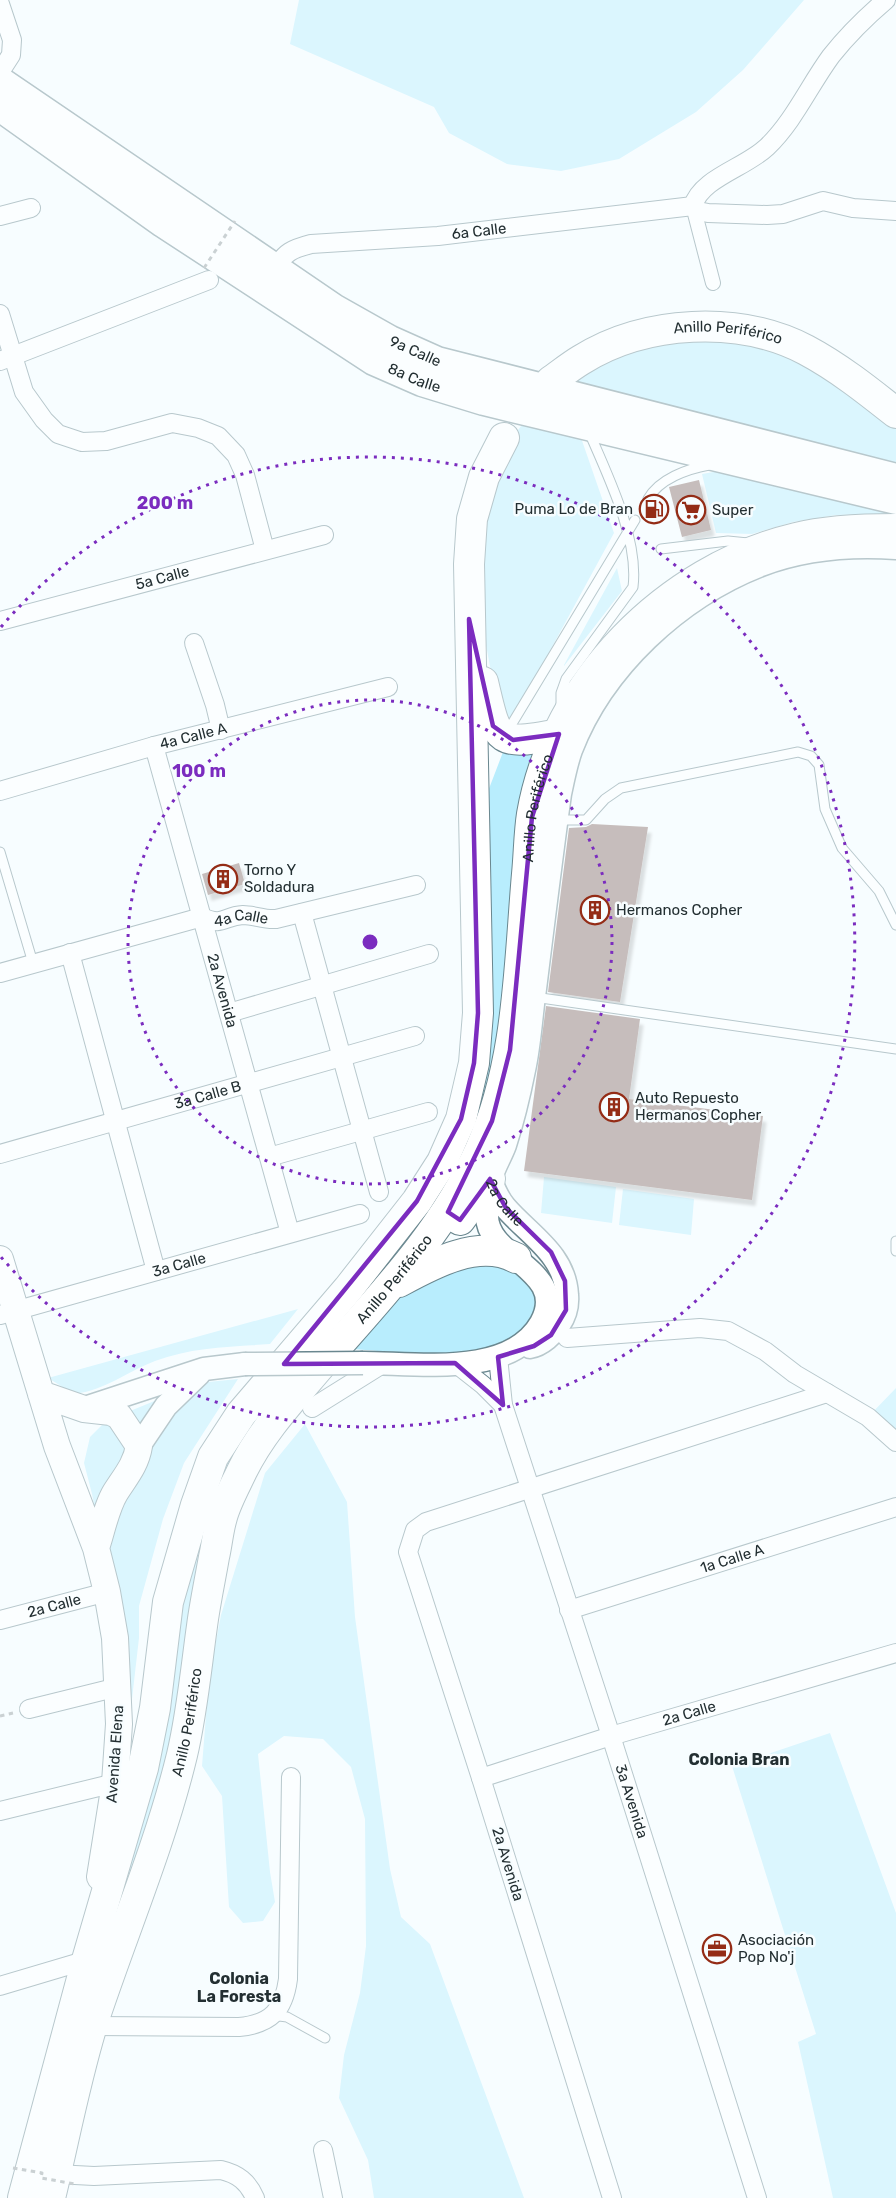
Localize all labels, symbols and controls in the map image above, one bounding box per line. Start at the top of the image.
street label: 6a Calle [451,219,507,243]
street label: Anillo Periférico [672,318,785,348]
street label: 9a Calle [387,332,444,371]
street label: 8a Calle [385,359,443,396]
text: 200 m [137,492,193,514]
fuel station icon: Puma Lo de Bran [638,493,670,525]
supermarket icon: Super [675,494,707,526]
place label: Puma Lo de Bran [515,500,633,518]
place label: Super [712,501,754,519]
street label: 5a Calle [134,562,191,594]
street label: 4a Calle A [158,719,229,753]
street label: Anillo Periférico [519,751,557,863]
text: 100 m [172,760,226,782]
place label: Torno Y Soldadura [244,861,315,896]
building icon: Torno Y Soldadura [207,863,239,895]
building icon: Hermanos Copher [579,894,611,926]
place label: Hermanos Copher [616,901,743,919]
street label: 4a Calle [213,906,270,930]
centre of rings [360,932,380,952]
street label: 2a Avenida [203,951,241,1030]
street label: 3a Calle B [172,1077,243,1113]
place label: Auto Repuesto Hermanos Copher [635,1089,762,1124]
building icon: Auto Repuesto Hermanos Copher [598,1091,630,1123]
street label: 2a Calle [482,1176,528,1230]
street label: Anillo Periférico [352,1231,436,1327]
street label: 3a Calle [150,1249,208,1281]
street label: 1a Calle A [698,1540,766,1577]
street label: 2a Calle [25,1590,83,1621]
street label: Anillo Periférico [168,1667,205,1778]
street label: 2a Calle [660,1697,718,1730]
street label: Avenida Elena [103,1704,127,1804]
district label: Colonia Bran [688,1750,790,1769]
street label: 3a Avenida [612,1762,652,1841]
street label: 2a Avenida [488,1825,528,1903]
place label: Asociación Pop No'j [738,1931,814,1966]
office icon: Asociación Pop No'j [701,1933,733,1965]
district label: Colonia La Foresta [197,1969,281,2006]

